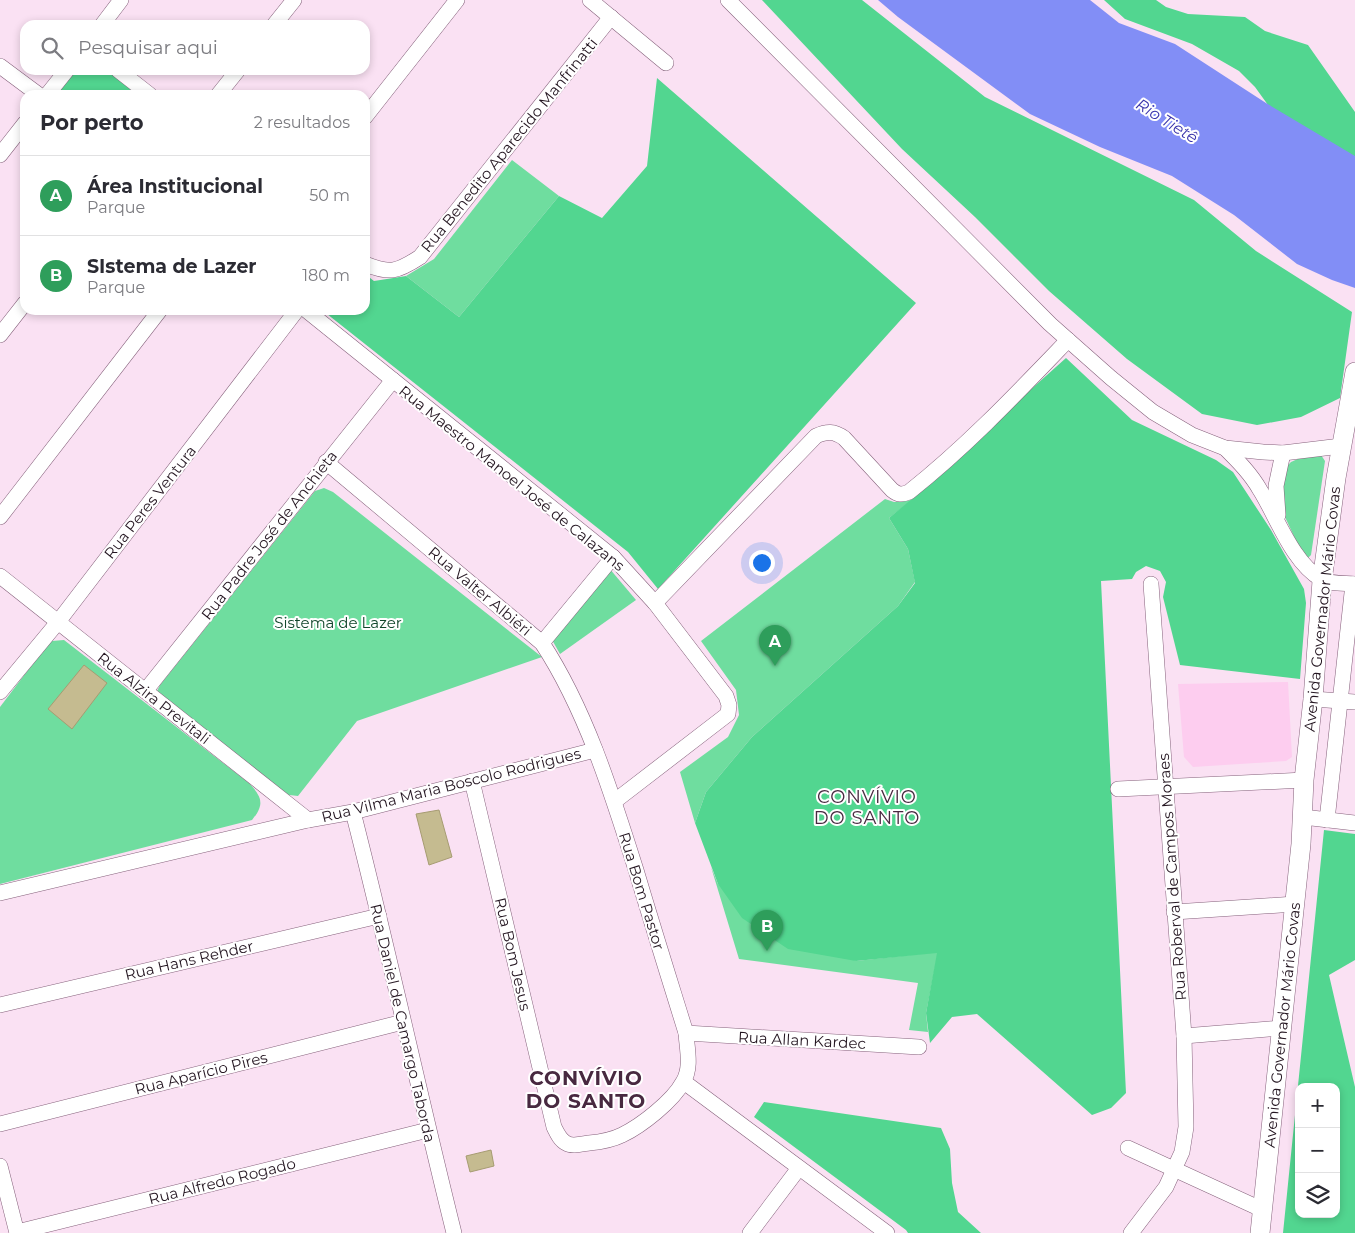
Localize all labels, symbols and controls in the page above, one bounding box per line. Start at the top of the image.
search box [20,20,370,75]
icon: search [38,34,66,62]
street label: Rua Benedito Aparecido Manfrinatti [417,34,601,256]
text: Pesquisar aqui [78,36,218,59]
water label: Rio Tietê [1133,95,1201,147]
text: Por perto [40,110,144,135]
text: 2 resultados [254,113,350,132]
text: Área Institucional [87,175,263,198]
text: A [50,186,62,205]
text: 50 m [309,186,350,205]
text: Parque [87,198,145,217]
text: SIstema de Lazer [87,255,257,278]
text: B [50,266,62,285]
text: 180 m [302,266,350,285]
text: Parque [87,278,145,297]
street label: Rua Maestro Manoel José de Calazans [395,381,629,575]
street label: Rua Peres Ventura [100,441,200,563]
street label: Rua Padre José de Anchieta [197,447,341,623]
street label: Avenida Governador Mário Covas [1300,485,1344,733]
street label: Rua Valter Albiéri [425,542,535,640]
your location [749,550,775,576]
park label: Sistema de Lazer [274,613,402,632]
pin: A [759,625,791,666]
street label: Rua Alzira Previtali [94,648,214,748]
street label: Rua Vilma Maria Boscolo Rodrigues [319,744,583,826]
street label: Rua Roberval de Campos Moraes [1154,753,1190,1001]
district label: CONVÍVIO DO SANTO [814,786,920,829]
street label: Rua Bom Pastor [615,830,669,952]
street label: Rua Bom Jesus [491,896,535,1012]
street label: Avenida Governador Mário Covas [1260,901,1304,1149]
street label: Rua Daniel de Camargo Taborda [366,902,440,1144]
pin: B [751,910,783,951]
street label: Rua Hans Rehder [123,936,255,984]
street label: Rua Allan Kardec [737,1027,867,1053]
street label: Rua Aparício Pires [133,1047,269,1099]
district label: CONVÍVIO DO SANTO [526,1066,646,1113]
map controls [1295,1083,1340,1218]
button: + [1295,1083,1340,1128]
button: − [1295,1128,1340,1173]
street label: Rua Alfredo Rogado [146,1154,298,1208]
button: layers [1295,1173,1340,1218]

